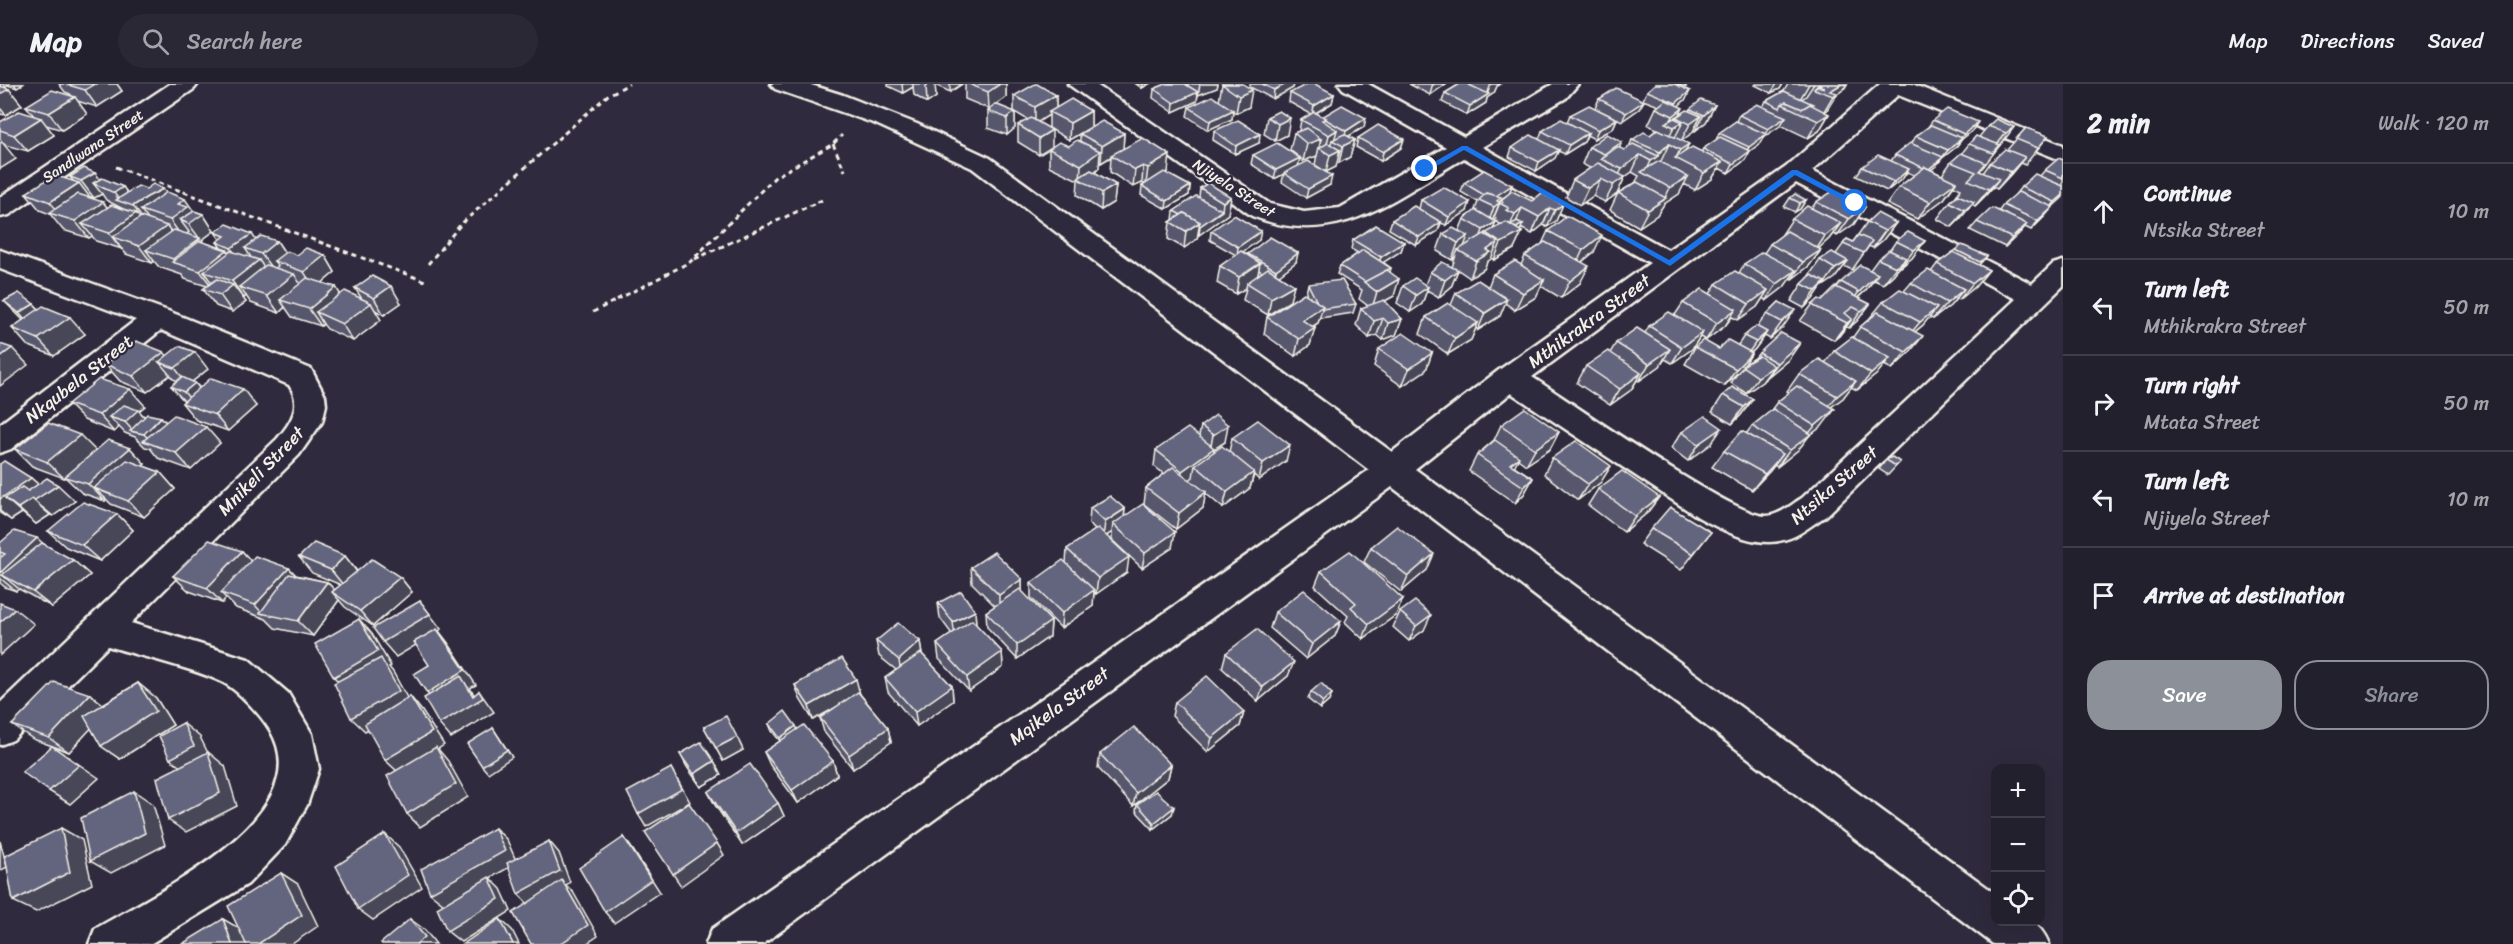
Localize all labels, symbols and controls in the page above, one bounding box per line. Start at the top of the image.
search box [118,14,538,68]
text: Map [30,17,82,66]
text: Search here [187,22,303,61]
text: Map [2229,22,2267,60]
text: Directions [2300,22,2395,60]
text: Saved [2428,22,2483,60]
icon: search [139,25,172,58]
text: 2 min [2087,100,2150,146]
street label: Sandlwana Street [37,102,150,190]
text: Walk · 120 m [2378,106,2489,141]
street label: Njiyela Street [1187,151,1281,225]
route end [1411,155,1437,181]
text: Continue [2144,174,2232,213]
route start [1841,189,1867,215]
text: 10 m [2447,194,2489,229]
icon: ahead [2087,195,2120,228]
text: Ntsika Street [2144,213,2265,248]
street label: Mthikrakra Street [1521,265,1658,377]
text: Turn left [2144,270,2229,309]
text: 50 m [2444,290,2489,325]
icon: left [2087,291,2120,324]
text: Mthikrakra Street [2144,309,2306,344]
street label: Nkqubela Street [18,326,141,432]
text: Turn right [2144,366,2239,405]
text: 50 m [2444,386,2489,421]
icon: right [2087,387,2120,420]
text: Mtata Street [2144,405,2261,440]
street label: Mnikeli Street [209,418,313,524]
street label: Ntsika Street [1783,437,1886,533]
text: Turn left [2144,462,2229,501]
text: 10 m [2447,482,2489,517]
icon: left [2087,483,2120,516]
text: Njiyela Street [2144,501,2270,536]
text: Arrive at destination [2144,576,2345,615]
icon: arrive [2087,579,2120,612]
street label: Mqikela Street [1002,658,1117,754]
button: Save [2087,660,2282,730]
button: Share [2294,660,2489,730]
map controls [1991,764,2045,926]
button: + [1991,764,2045,818]
button: − [1991,818,2045,872]
button: locate [1991,872,2045,926]

